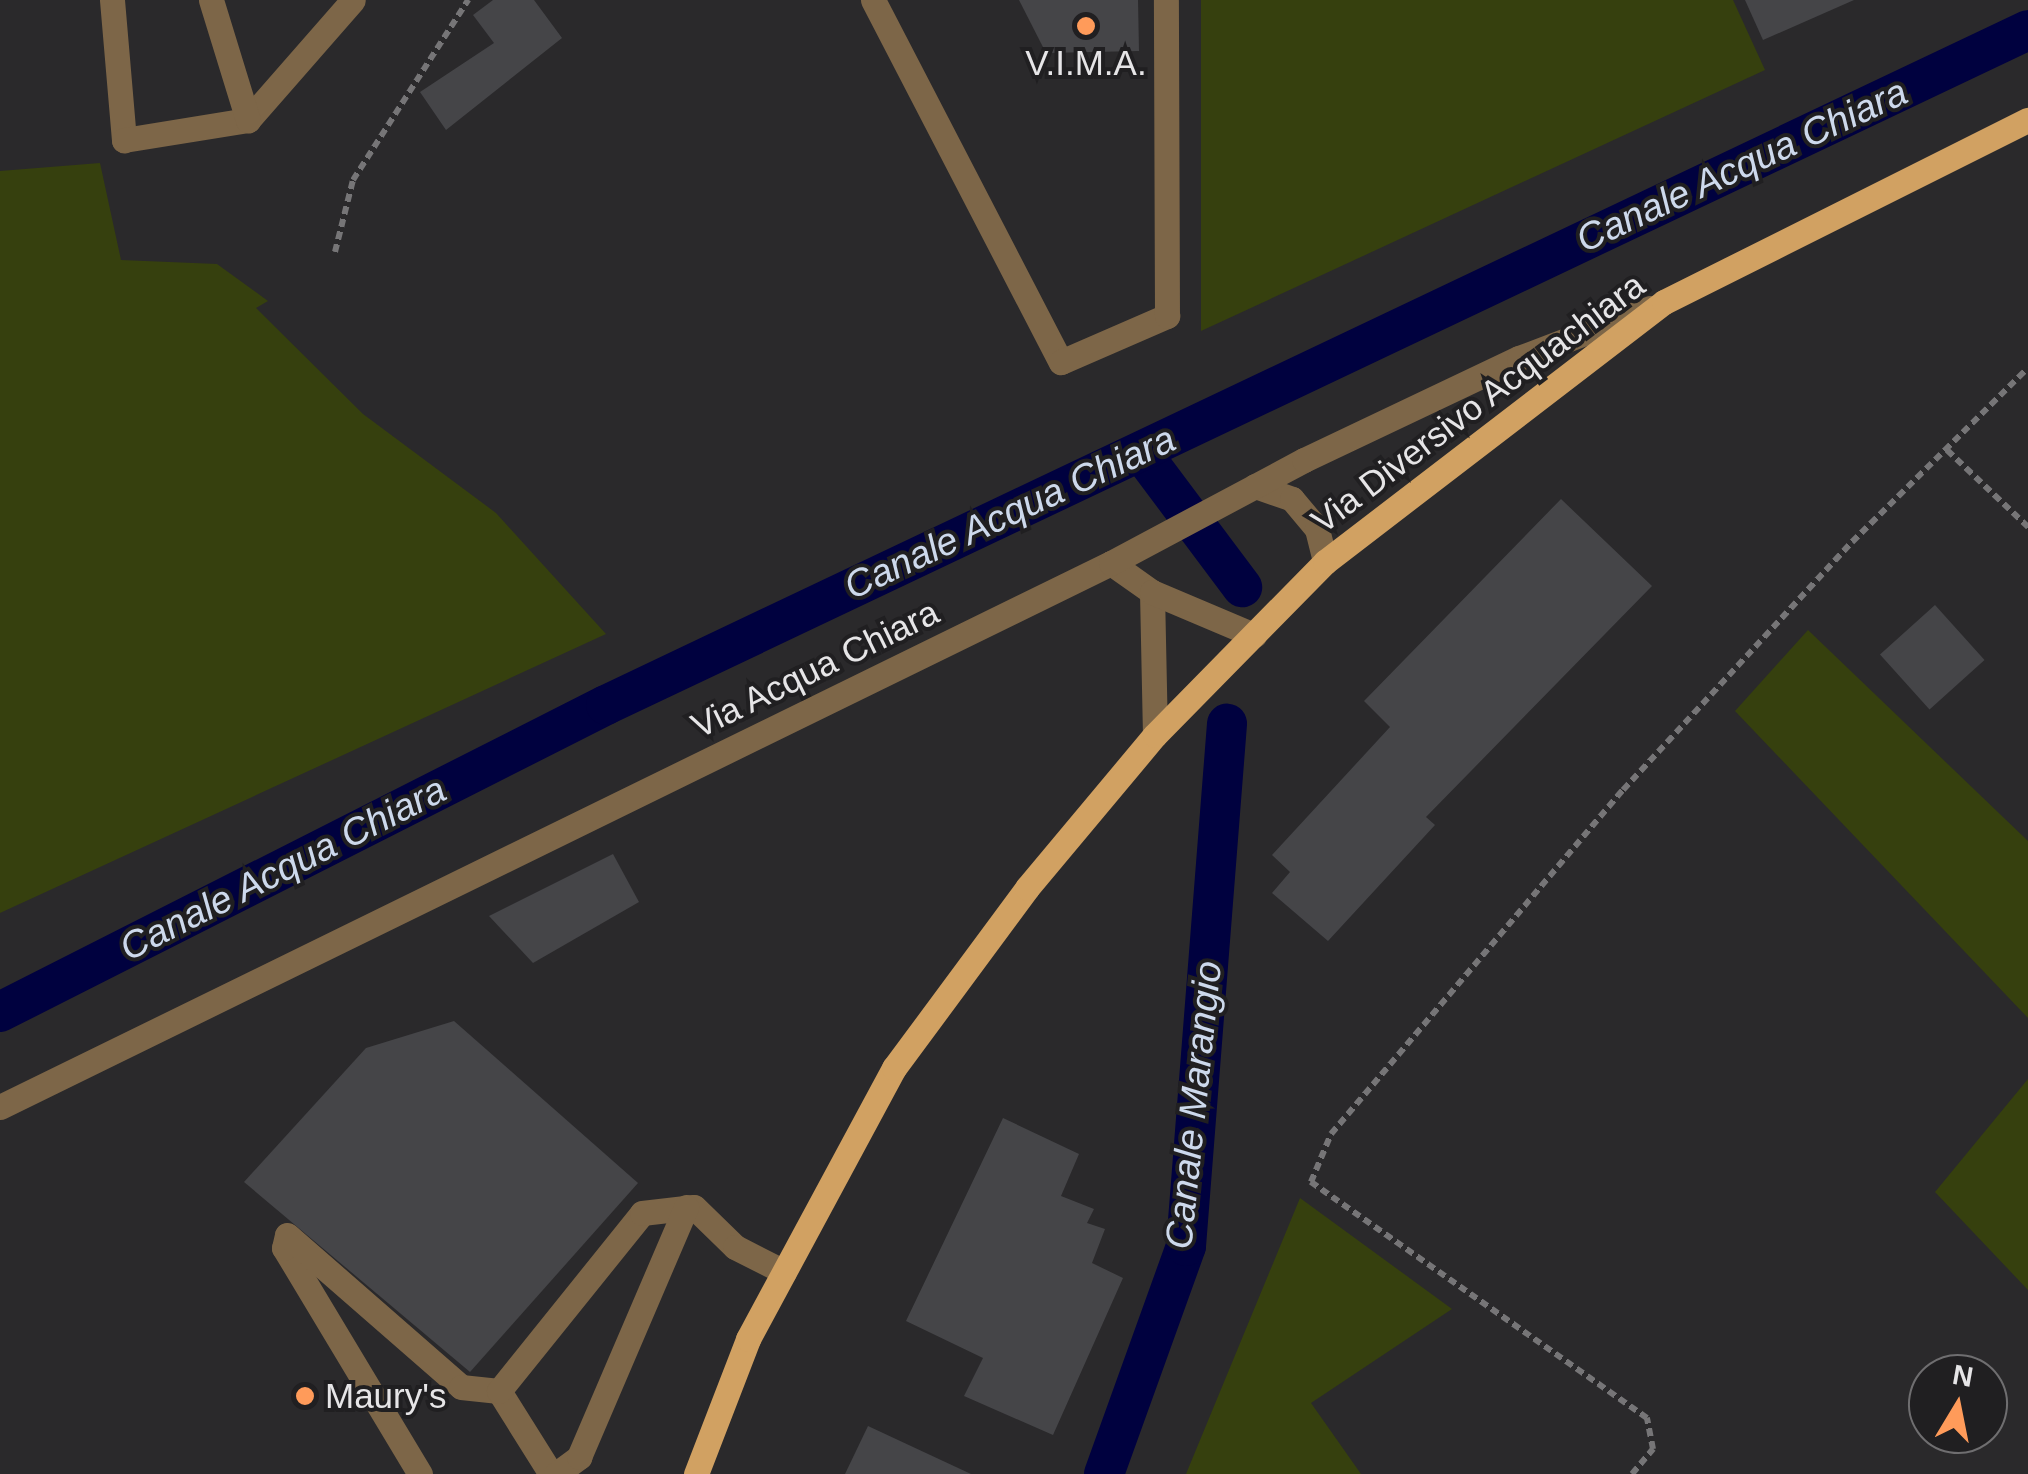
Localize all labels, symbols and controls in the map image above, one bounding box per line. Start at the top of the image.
marker: V.I.M.A. [1075,15,1097,37]
place label: V.I.M.A. [1025,42,1147,84]
water label: Canale Acqua Chiara [1569,69,1915,263]
street label: Via Diversivo Acquachiara [1302,263,1654,543]
water label: Canale Acqua Chiara [837,416,1183,610]
street label: Via Acqua Chiara [684,591,946,747]
water label: Canale Acqua Chiara [112,767,454,971]
water label: Canale Marangio [1156,959,1232,1251]
north arrow [1908,1354,2008,1454]
text: N [1950,1359,1976,1393]
place label: Maury's [325,1375,446,1417]
marker: Maury's [294,1385,316,1407]

